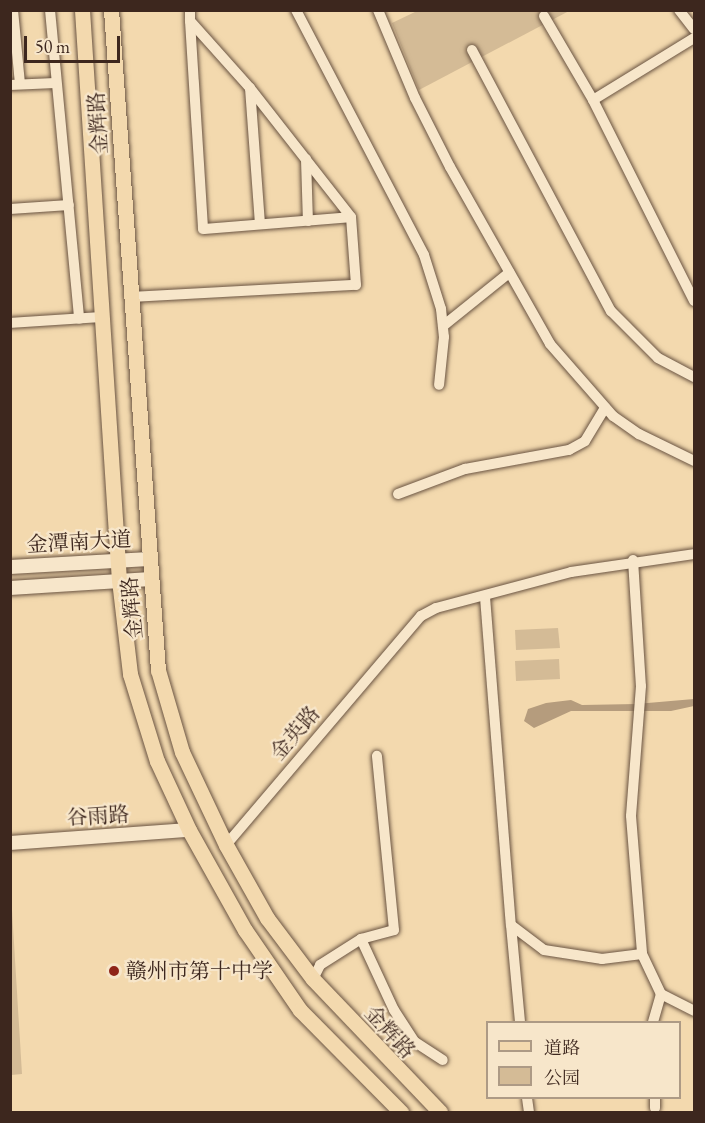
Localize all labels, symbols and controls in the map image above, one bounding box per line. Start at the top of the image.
scale bar [27,24,123,62]
text: 50 m [35,35,70,58]
street label: 金辉路 [83,91,113,155]
street label: 金潭南大道 [26,527,132,557]
street label: 金辉路 [117,576,147,640]
street label: 金英路 [265,701,325,765]
street label: 谷雨路 [66,801,130,831]
place label: 赣州市第十中学 [126,958,273,984]
marker: 赣州市第十中学 [107,964,121,978]
street label: 金辉路 [359,1000,421,1064]
legend [486,1021,681,1099]
text: 道路 [544,1036,580,1059]
text: 公园 [544,1066,580,1089]

